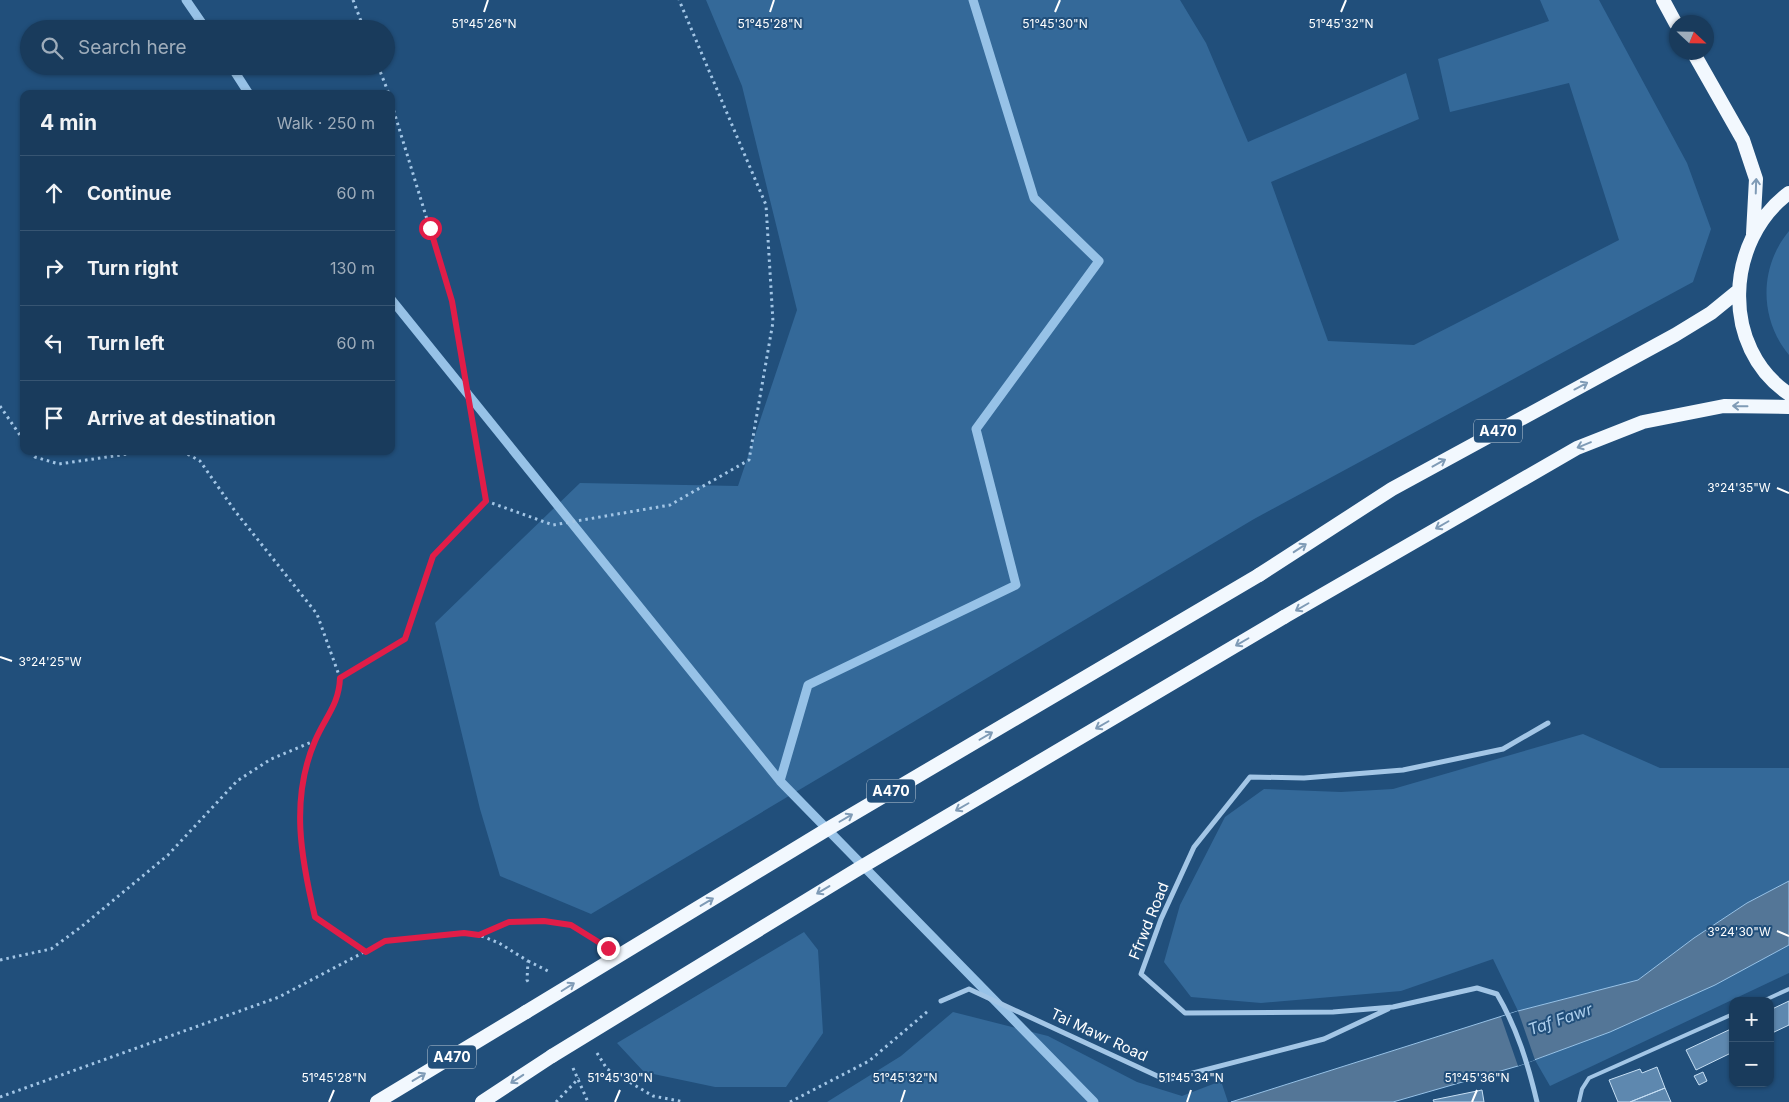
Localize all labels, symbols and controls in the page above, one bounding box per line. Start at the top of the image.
north arrow [1669,15,1714,60]
text: 51°45'26"N [451,16,517,31]
text: 51°45'28"N [737,16,803,31]
text: 51°45'30"N [1022,16,1088,31]
text: 51°45'32"N [1308,16,1374,31]
search box [20,20,395,75]
icon: search [38,34,66,62]
text: Search here [78,36,187,59]
text: 4 min [40,110,97,135]
text: Walk · 250 m [277,113,375,133]
one-way arrow [1751,178,1760,194]
icon: ahead [40,179,68,207]
text: Continue [87,182,172,205]
text: 60 m [336,183,375,203]
route start [419,217,442,240]
icon: right [40,254,68,282]
text: Turn right [87,257,178,280]
text: 130 m [330,258,375,278]
icon: left [40,329,68,357]
text: Turn left [87,332,165,355]
text: 60 m [336,333,375,353]
one-way arrow [1574,380,1588,390]
one-way arrow [1733,401,1749,411]
icon: arrive [40,404,68,432]
text: Arrive at destination [87,407,276,430]
road number: A470 [1474,420,1522,442]
one-way arrow [1577,441,1592,451]
one-way arrow [1431,458,1445,468]
text: 3°24'35"W [1707,480,1771,495]
one-way arrow [1435,520,1450,530]
one-way arrow [1293,543,1307,553]
one-way arrow [1295,602,1310,612]
one-way arrow [1236,638,1250,648]
text: 3°24'25"W [18,654,82,669]
one-way arrow [1096,720,1110,730]
one-way arrow [978,730,992,740]
road number: A470 [867,779,915,802]
one-way arrow [955,802,970,812]
one-way arrow [838,813,853,823]
street label: Ffrwd Road [1124,879,1173,962]
one-way arrow [816,886,830,896]
one-way arrow [699,897,713,907]
text: 3°24'30"W [1707,924,1771,939]
route end [597,937,620,960]
one-way arrow [560,981,574,991]
map controls [1729,997,1774,1087]
button: + [1729,997,1774,1042]
water label: Taf Fawr [1525,998,1596,1039]
street label: Tai Mawr Road [1048,1004,1151,1065]
button: − [1729,1042,1774,1087]
road number: A470 [428,1046,476,1068]
text: 51°45'28"N [301,1070,367,1085]
text: 51°45'30"N [587,1070,653,1085]
text: 51°45'32"N [872,1070,938,1085]
text: 51°45'34"N [1158,1070,1224,1085]
text: 51°45'36"N [1444,1070,1510,1085]
one-way arrow [411,1071,425,1081]
one-way arrow [510,1074,524,1084]

